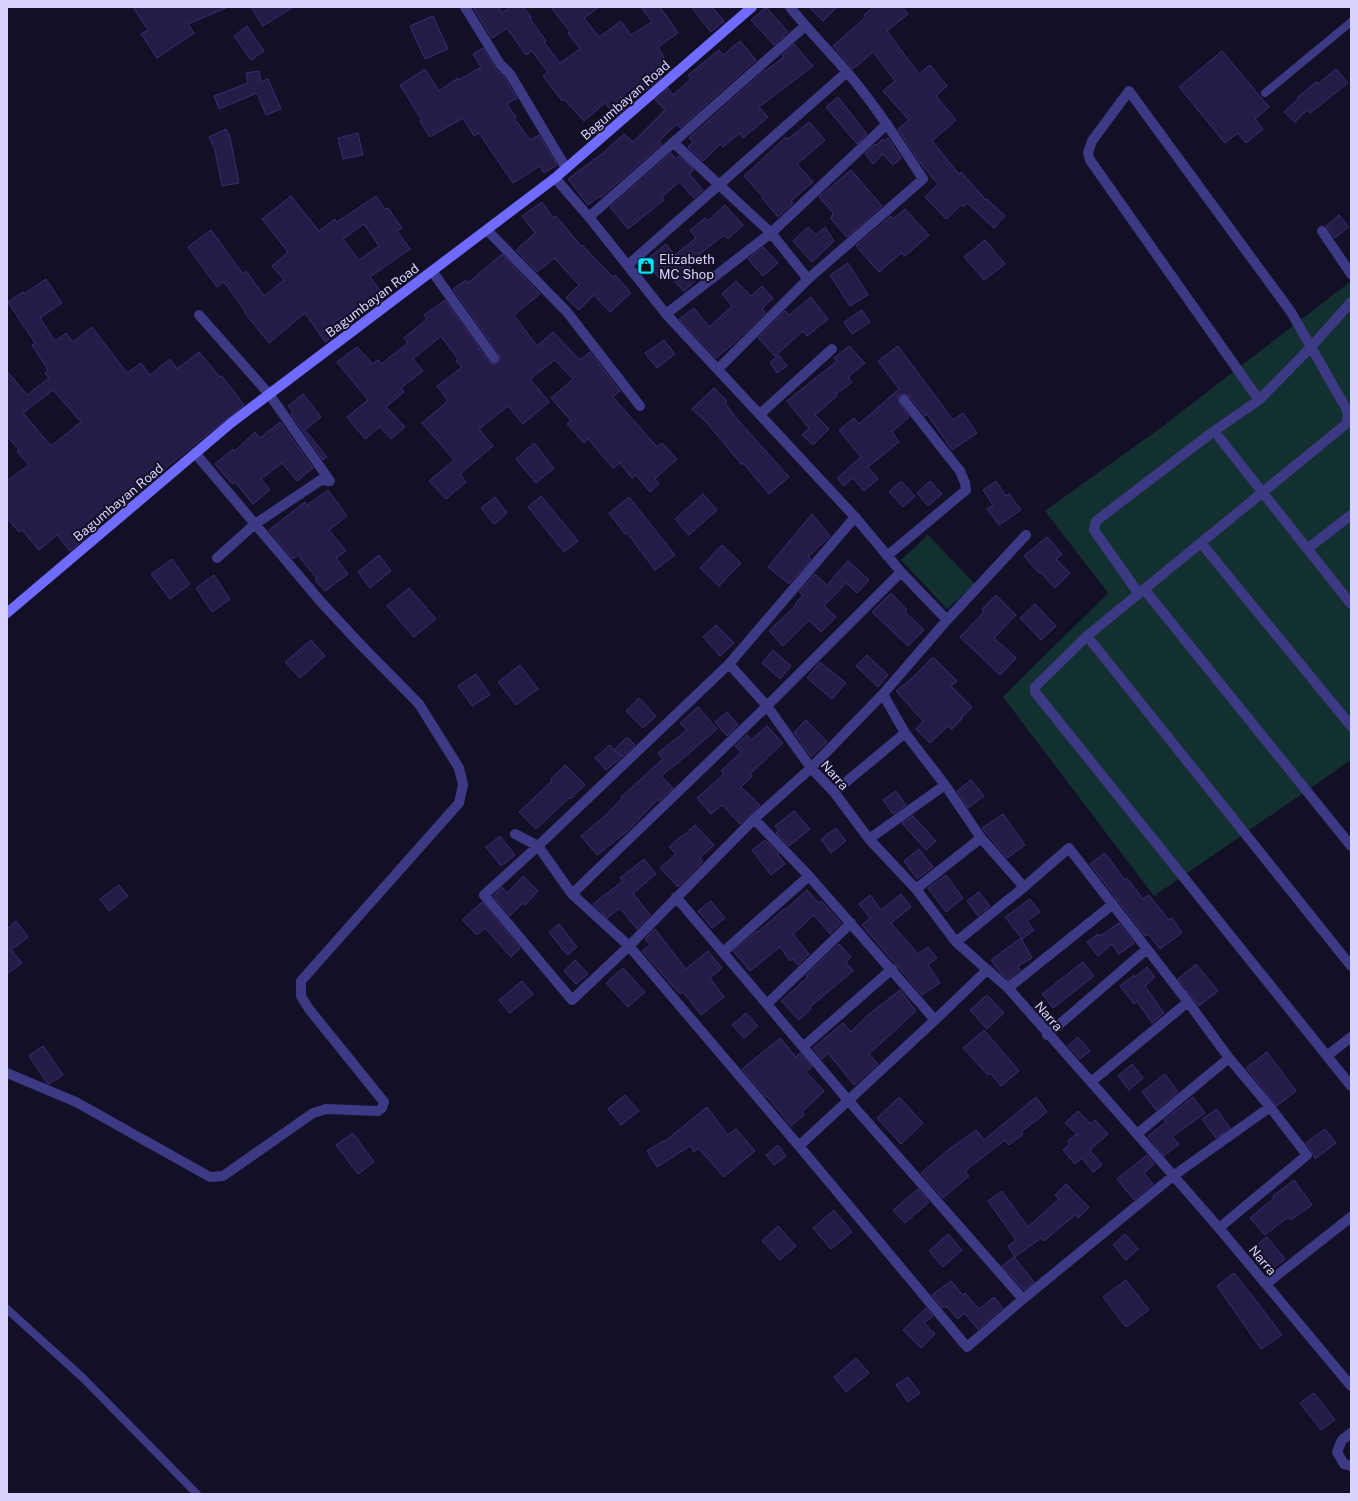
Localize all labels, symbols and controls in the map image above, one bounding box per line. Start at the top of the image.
street label: Bagumbayan Road [578,58,673,143]
place label: Elizabeth MC Shop [659,252,715,282]
shop icon: Elizabeth MC Shop [636,256,656,276]
street label: Bagumbayan Road [323,260,422,340]
street label: Bagumbayan Road [70,460,166,544]
street label: Narra [818,758,851,793]
street label: Narra [1032,999,1065,1034]
street label: Narra [1246,1242,1279,1278]

